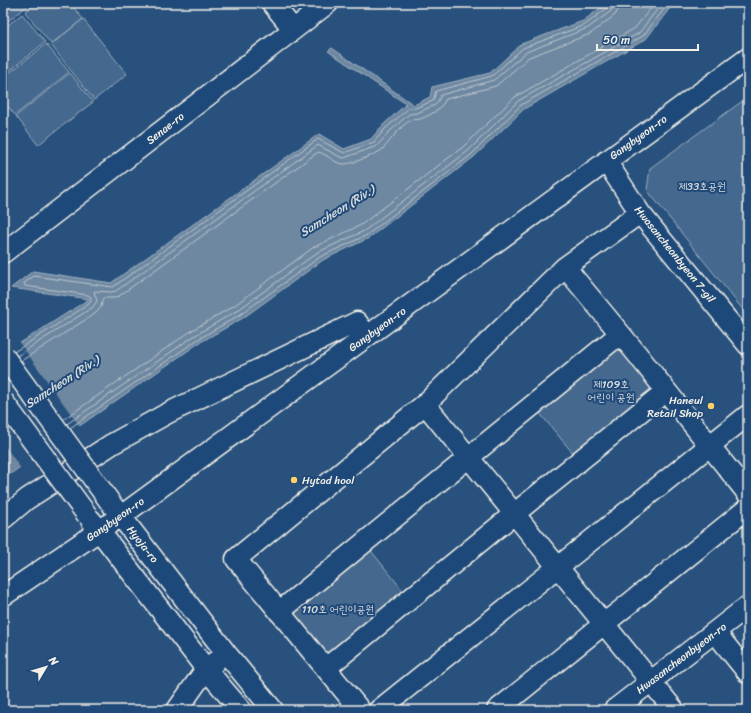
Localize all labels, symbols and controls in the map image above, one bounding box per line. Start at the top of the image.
scale bar [597,26,698,52]
text: 50 m [603,29,630,51]
street label: Senae-ro [142,107,189,150]
street label: Gangbyeon-ro [605,110,672,165]
park label: 제33호공원 [678,177,726,196]
water label: Samcheon (Riv.) [295,178,381,243]
street label: Hwasancheonbyeon 7-gil [629,202,720,308]
street label: Gangbyeon-ro [344,302,411,357]
water label: Samcheon (Riv.) [20,348,106,414]
park label: 제109호 어린이 공원 [587,375,635,407]
place label: Haneul Retail Shop [647,391,704,423]
marker: Haneul Retail Shop [706,401,716,411]
place label: Hytad hool [302,471,355,490]
marker: Hytad hool [289,475,299,485]
street label: Gangbyeon-ro [82,492,149,547]
street label: Hyoja-ro [122,521,164,568]
park label: 110호 어린이공원 [302,600,374,619]
street label: Hwasancheonbyeon-ro [632,618,731,699]
north arrow [26,647,66,687]
text: N [43,652,64,670]

